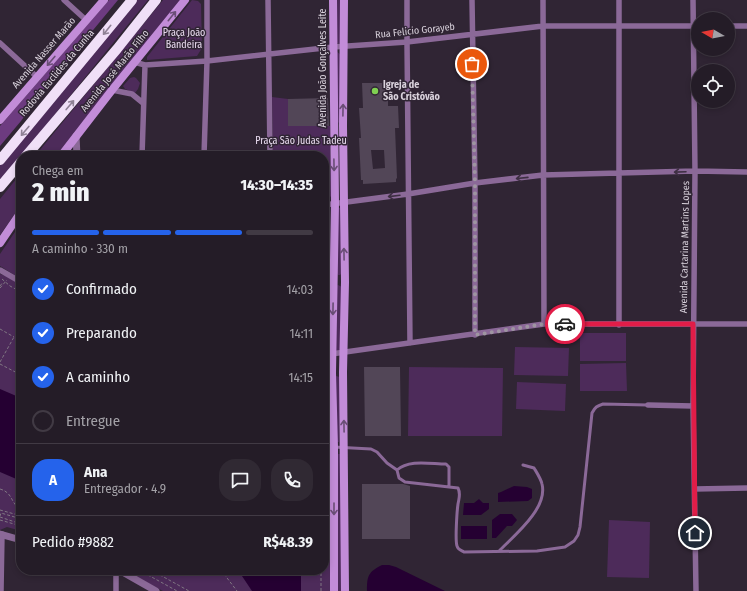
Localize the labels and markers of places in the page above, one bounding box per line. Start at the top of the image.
pin [455,47,489,81]
place label: Igreja de São Cristóvão [383,79,440,103]
marker: Igreja de São Cristóvão [370,86,380,96]
pin [678,516,712,550]

